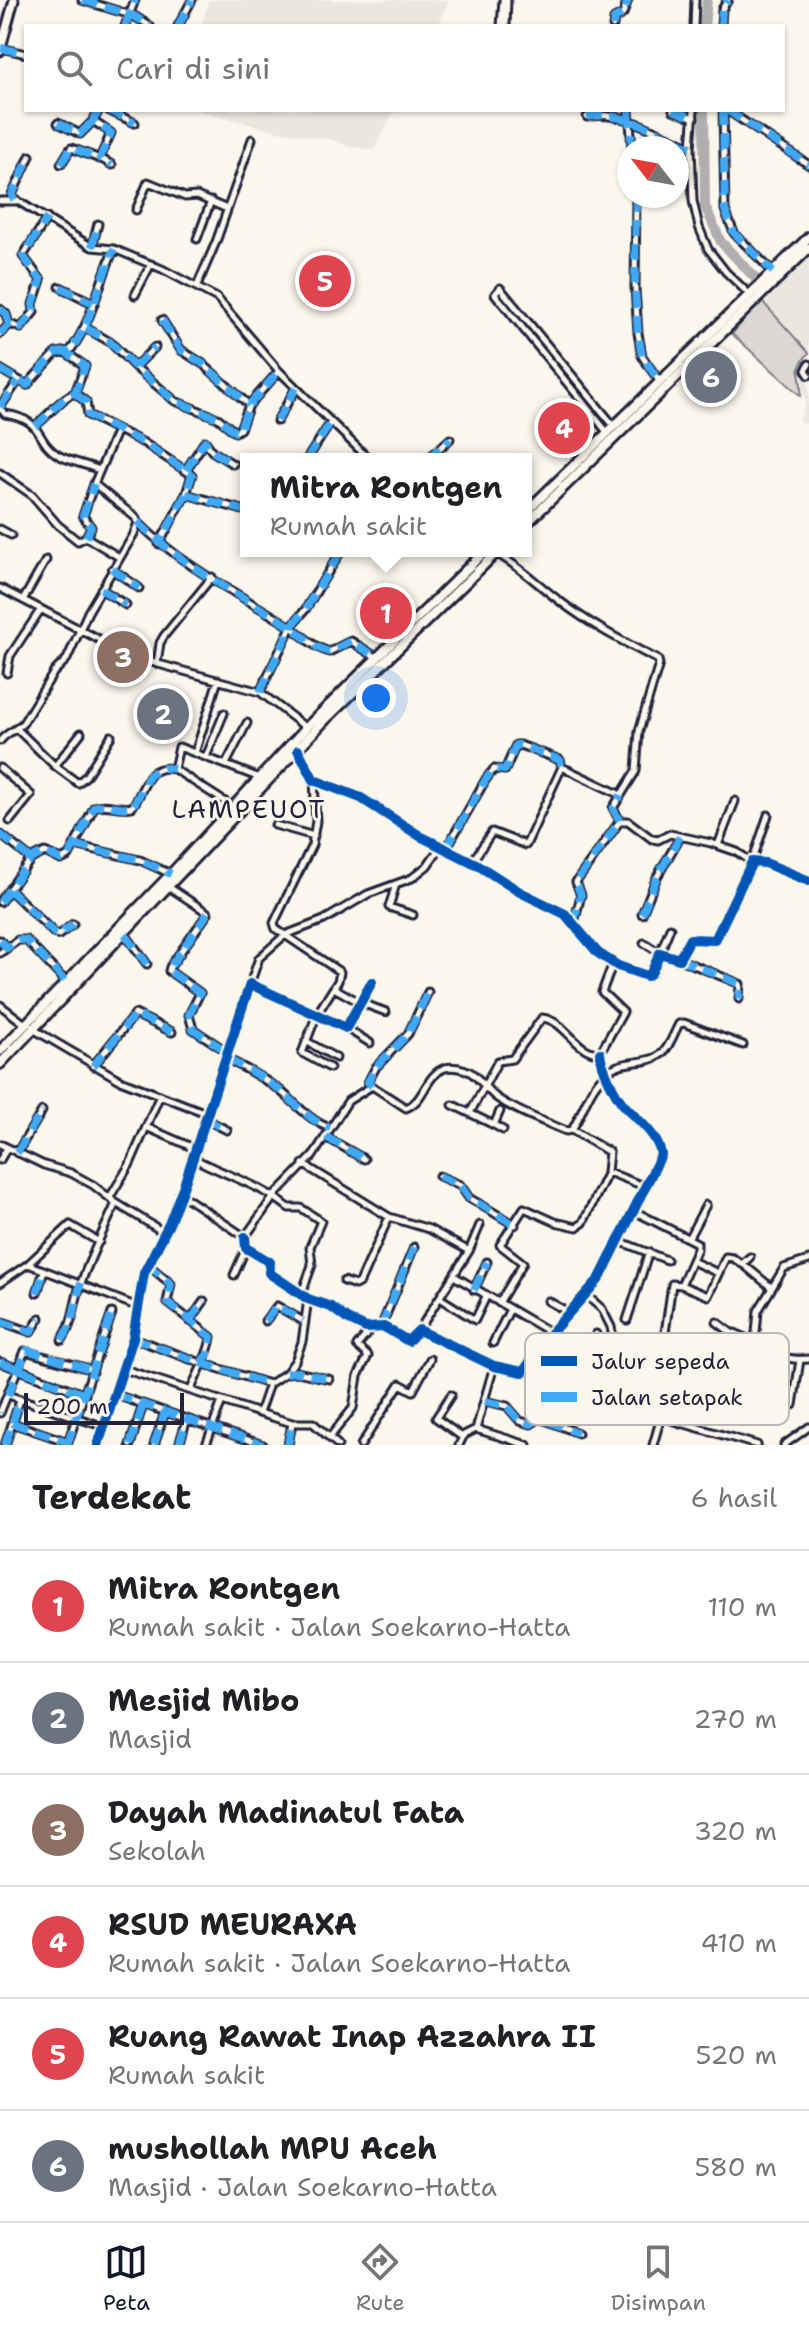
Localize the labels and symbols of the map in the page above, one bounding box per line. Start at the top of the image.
north arrow [617,136,689,208]
pin: 5 [299,251,351,311]
pin: 6 [685,347,737,407]
pin: 4 [538,398,590,458]
pin: 1 [360,583,412,643]
pin: 3 [97,627,149,687]
your location [356,678,396,718]
pin: 2 [137,684,189,744]
district label: LAMPEUOT [172,791,326,826]
legend [525,1333,789,1425]
text: Jalur sepeda [591,1347,730,1376]
text: Jalan setapak [591,1383,743,1412]
scale bar [24,1389,184,1425]

